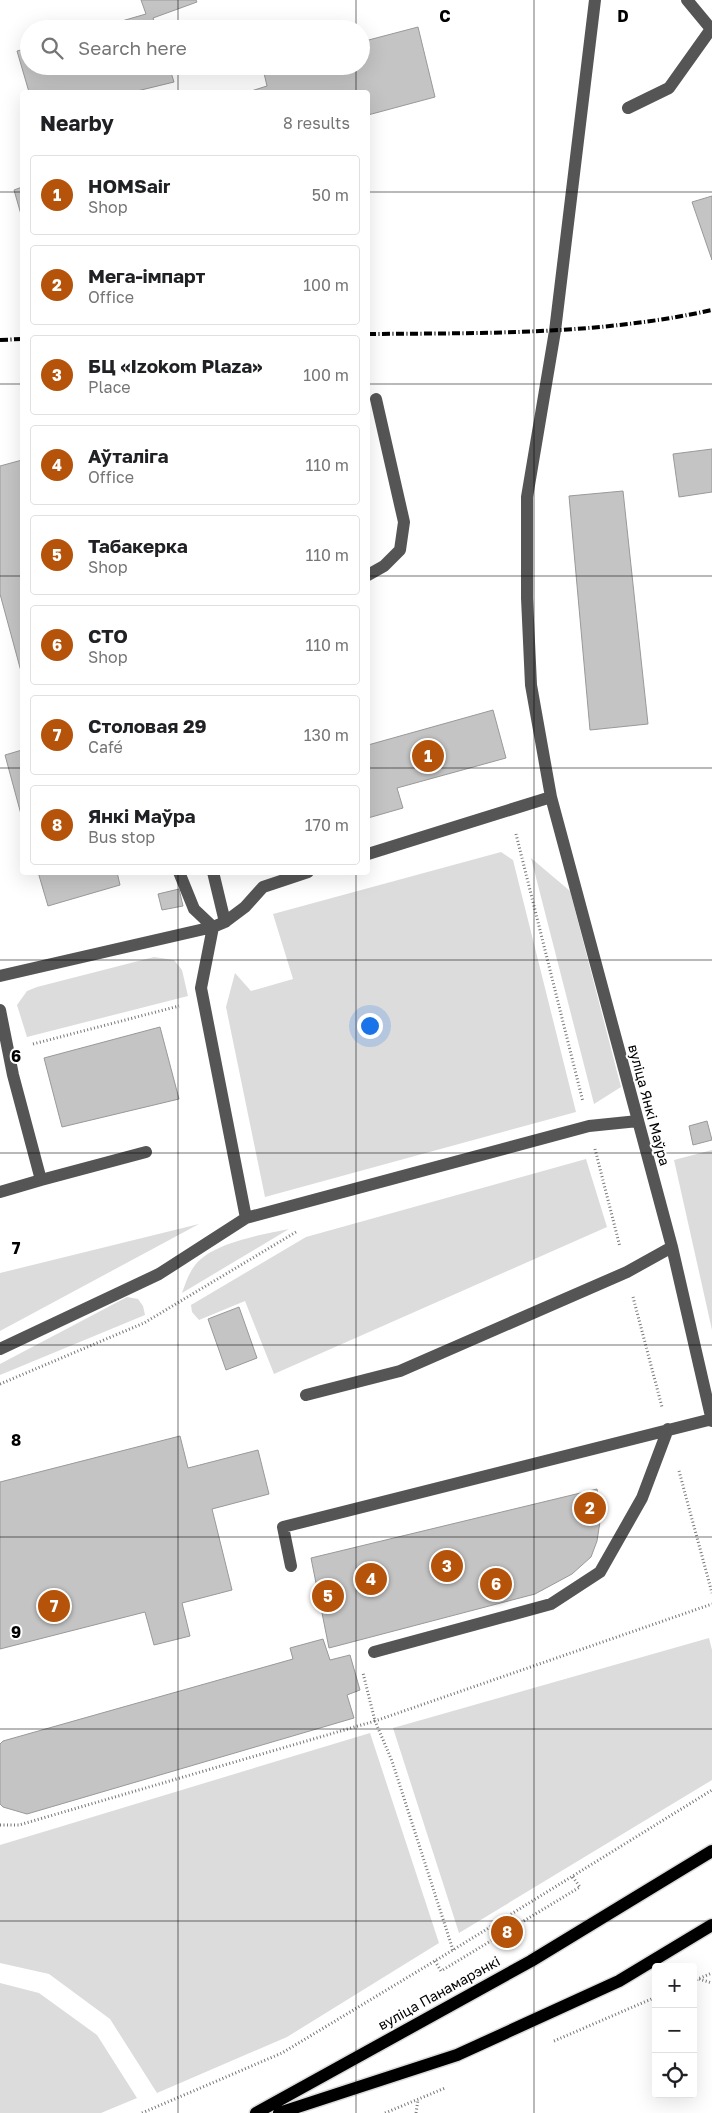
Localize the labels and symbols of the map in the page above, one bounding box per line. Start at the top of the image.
text: C [439,6,451,26]
text: D [617,6,629,26]
pin: 1 [412,737,444,775]
your location [357,1013,383,1039]
street label: вуліца Янкі Маўра [625,1042,674,1167]
text: 6 [11,1046,21,1066]
text: 7 [12,1238,21,1258]
text: 8 [11,1430,21,1450]
pin: 2 [574,1489,606,1527]
pin: 3 [431,1547,463,1585]
pin: 4 [355,1560,387,1598]
pin: 6 [480,1565,512,1603]
pin: 5 [312,1577,344,1615]
pin: 7 [38,1587,70,1625]
text: 9 [11,1622,21,1642]
pin: 8 [491,1913,523,1951]
street label: вуліца Панамарэнкі [375,1952,503,2033]

